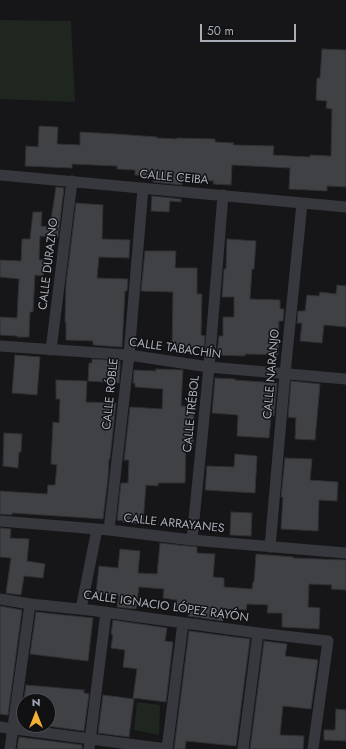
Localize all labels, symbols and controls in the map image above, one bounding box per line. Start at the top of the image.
scale bar [202,16,298,42]
text: 50 m [207,22,234,40]
street label: CALLE CEIBA [139,168,209,188]
street label: CALLE DURAZNO [36,217,62,311]
street label: CALLE NARANJO [261,328,283,420]
street label: CALLE TABACHÍN [128,335,222,363]
street label: CALLE RÓBLE [100,358,122,430]
street label: CALLE TRÉBOL [181,375,203,453]
street label: CALLE ARRAYANES [123,512,225,536]
street label: CALLE IGNACIO LÓPEZ RAYÓN [82,588,250,626]
north arrow [16,693,56,733]
text: N [32,694,40,710]

